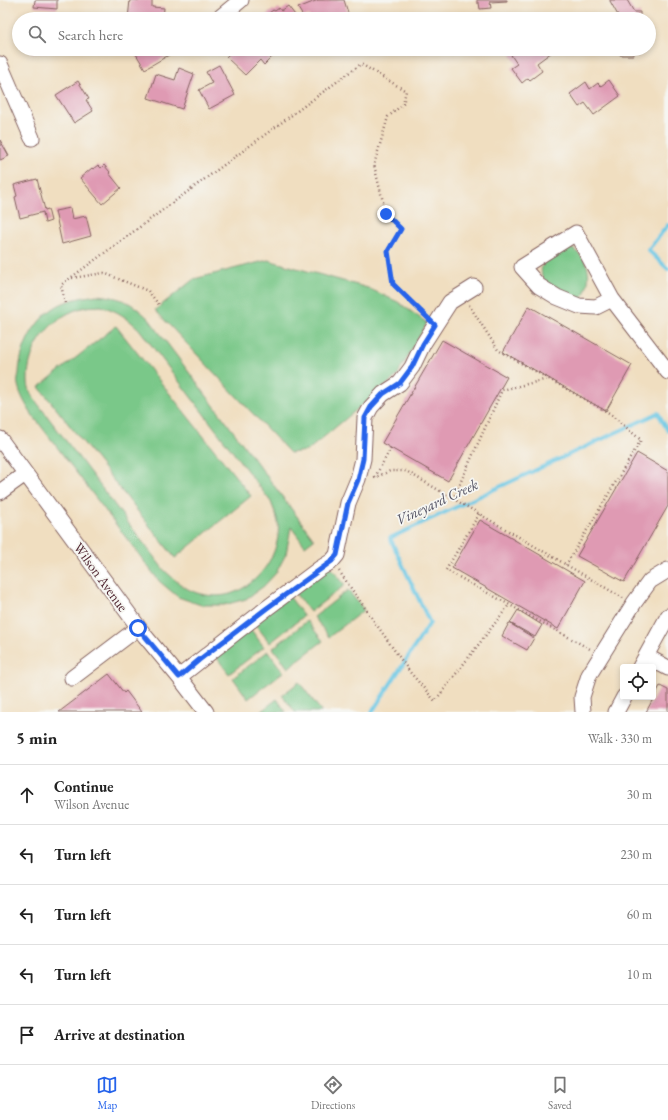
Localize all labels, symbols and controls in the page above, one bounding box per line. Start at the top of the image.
search box [12,12,656,56]
icon: search [26,23,48,45]
text: Search here [58,25,123,44]
route end [377,205,395,223]
water label: Vineyard Creek [393,474,481,529]
street label: Wilson Avenue [70,539,132,616]
route start [129,619,147,637]
map controls [620,664,656,700]
button: locate [620,664,656,700]
text: 5 min [16,727,57,749]
text: Walk · 330 m [588,730,652,747]
text: Continue [54,777,114,796]
icon: ahead [16,784,38,806]
text: 30 m [627,786,652,803]
text: Wilson Avenue [54,796,129,813]
icon: left [16,844,38,866]
text: Turn left [54,845,111,864]
text: 230 m [621,846,652,863]
icon: left [16,904,38,926]
text: Turn left [54,905,111,924]
text: 60 m [627,906,652,923]
icon: left [16,964,38,986]
text: Turn left [54,965,111,984]
text: 10 m [627,966,652,983]
icon: arrive [16,1024,38,1046]
text: Arrive at destination [54,1025,185,1044]
tab: Map [96,1074,118,1112]
tab: Directions [311,1074,355,1112]
tab: Saved [548,1074,572,1112]

